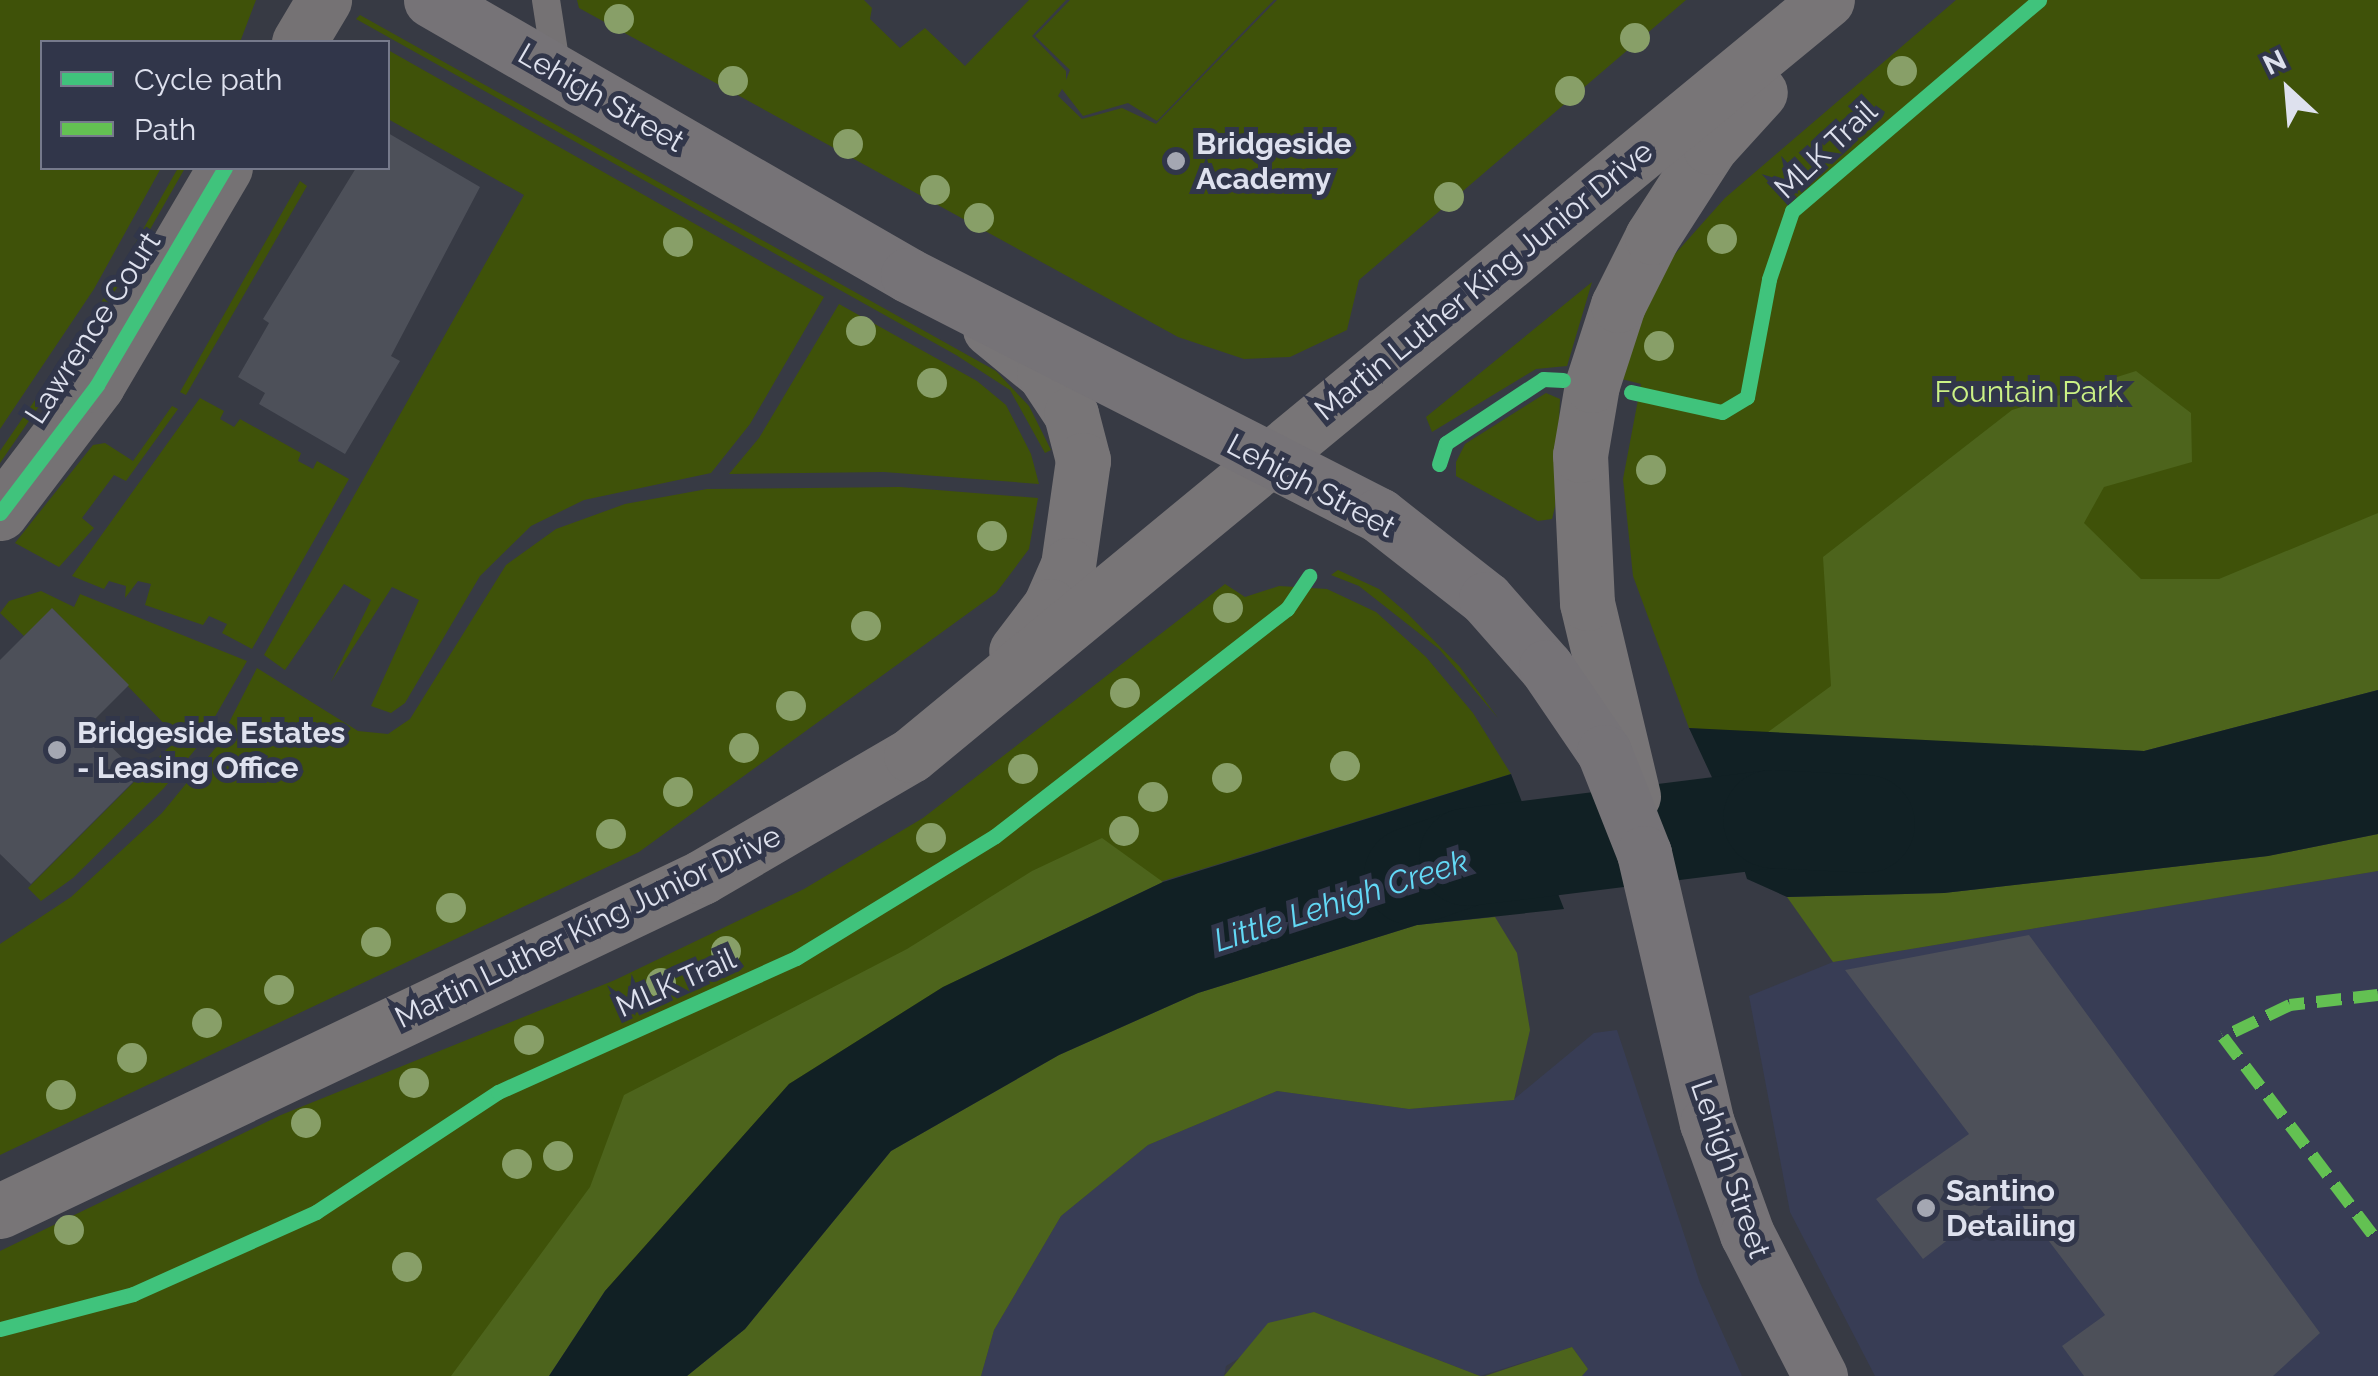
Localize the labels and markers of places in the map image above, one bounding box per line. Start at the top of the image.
place label: Bridgeside Academy [1196,126,1352,196]
marker: Bridgeside Academy [1165,150,1187,172]
place label: Bridgeside Estates - Leasing Office [77,715,345,786]
marker: Bridgeside Estates - Leasing Office [46,739,68,761]
place label: Santino Detailing [1946,1173,2076,1244]
marker: Santino Detailing [1915,1197,1937,1219]

